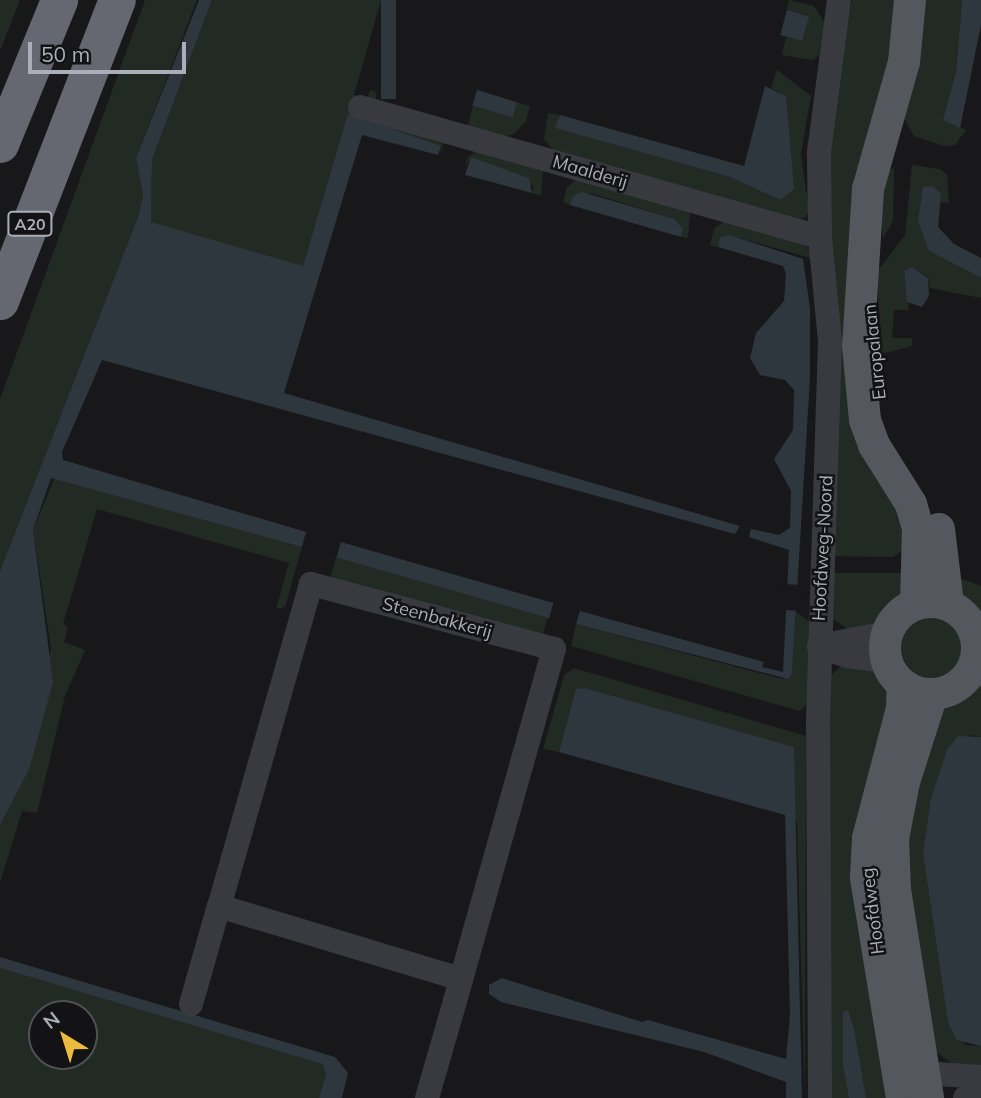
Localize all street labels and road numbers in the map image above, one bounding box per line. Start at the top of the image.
street label: Maalderij [550,151,630,193]
road number: A20 [7,212,53,236]
street label: Europalaan [859,303,891,401]
street label: Hoofdweg-Noord [808,475,838,621]
street label: Steenbakkerij [380,593,494,643]
street label: Hoofdweg [857,866,889,956]

